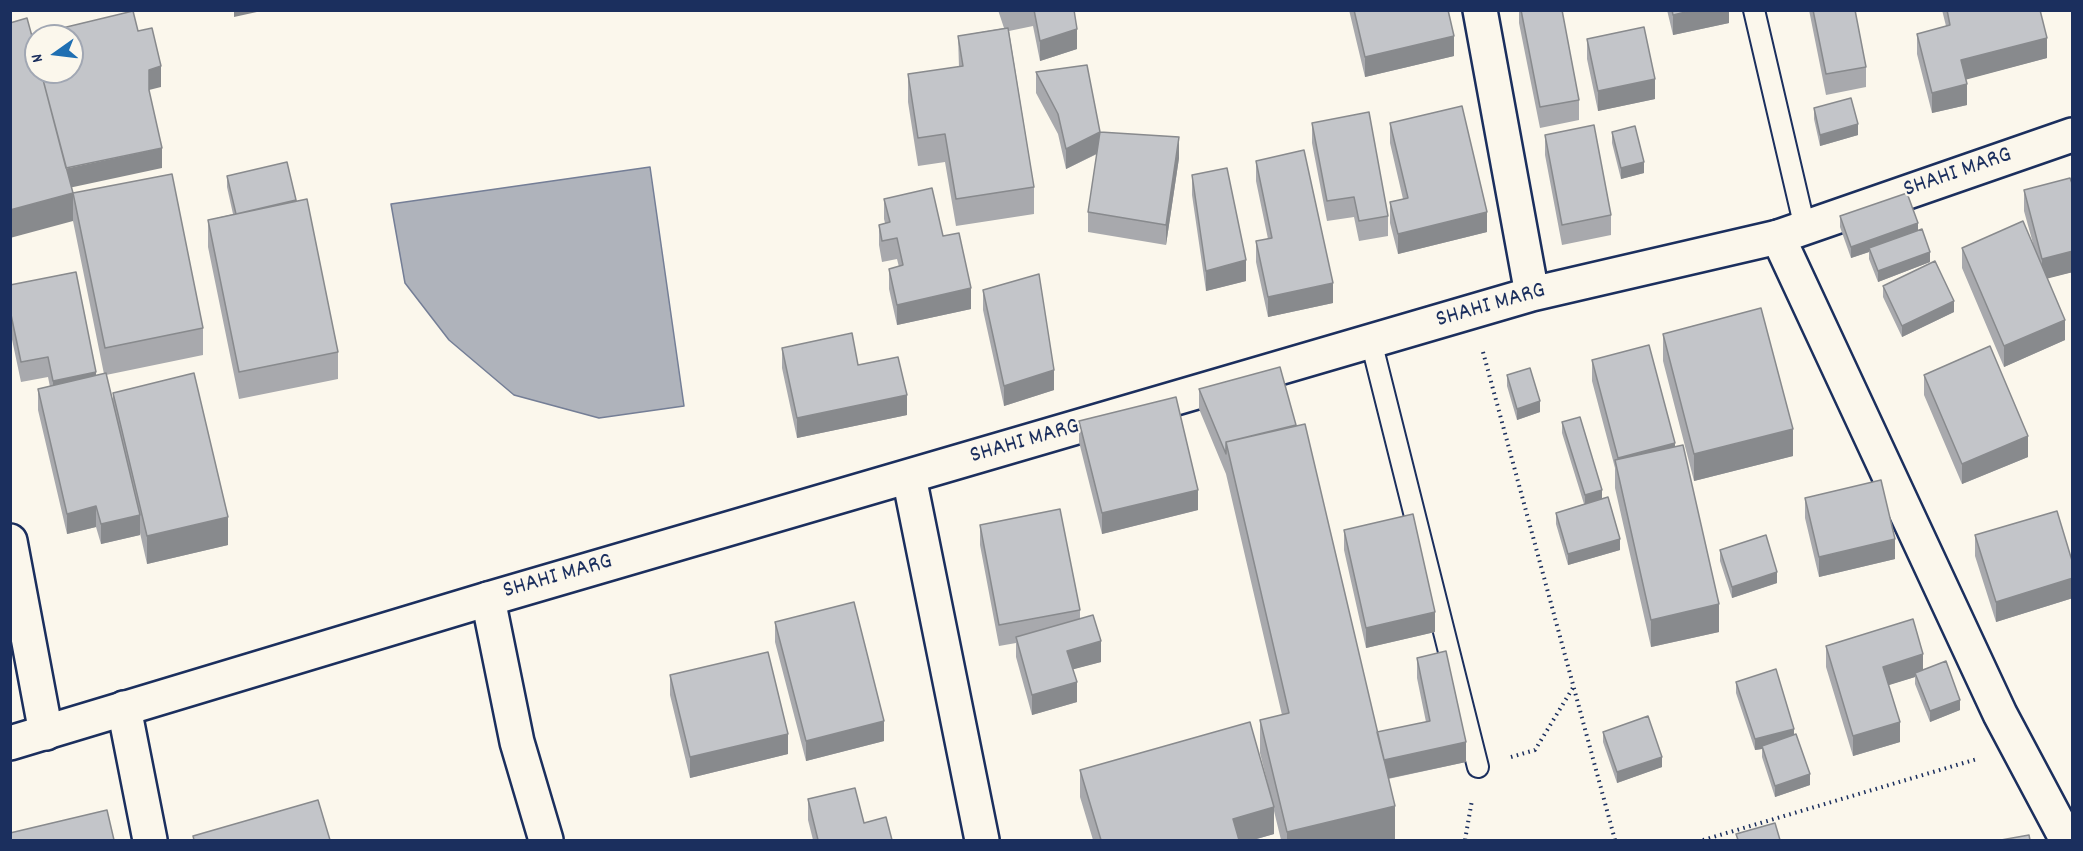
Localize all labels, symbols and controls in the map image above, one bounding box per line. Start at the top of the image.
north arrow [24,24,84,84]
text: N [26,51,50,65]
street label: SHAHI MARG [1900,142,2016,206]
street label: SHAHI MARG [1433,278,1549,336]
street label: SHAHI MARG [967,414,1083,472]
street label: SHAHI MARG [500,549,616,607]

